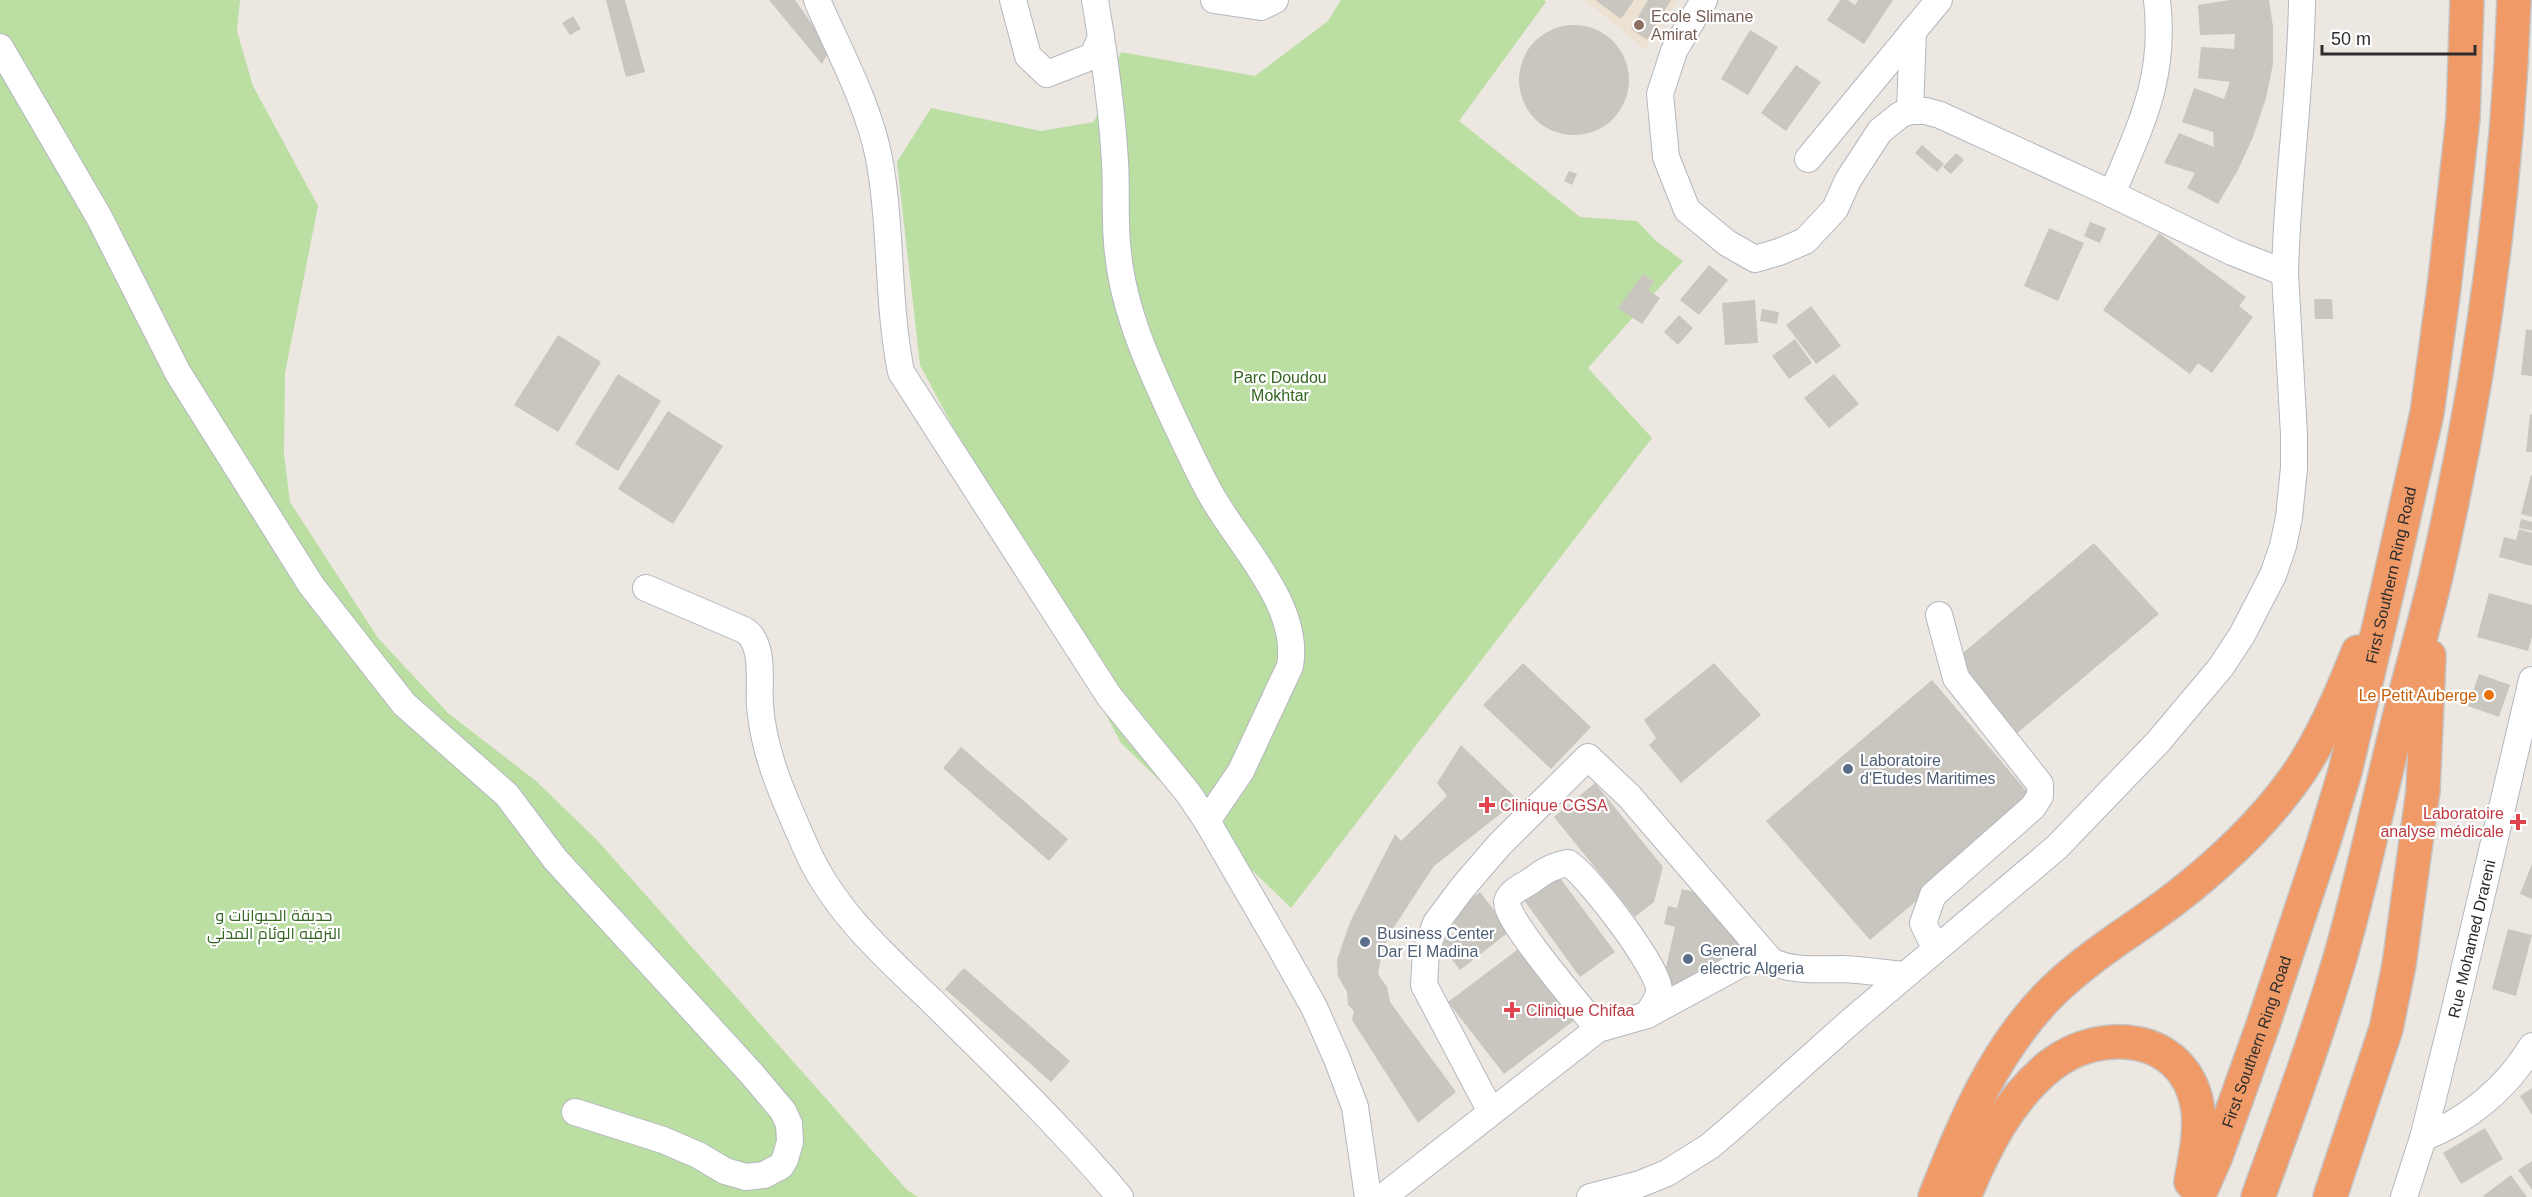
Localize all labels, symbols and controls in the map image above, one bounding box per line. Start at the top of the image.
place label: Ecole Slimane Amirat [1651,8,1753,43]
marker: Ecole Slimane Amirat [1632,18,1646,32]
scale bar [2322,18,2475,56]
text: 50 m [2331,29,2371,49]
park label: Parc Doudou Mokhtar [1233,369,1327,404]
street label: First Southern Ring Road [2362,485,2419,665]
place label: Le Petit Auberge [2359,687,2477,704]
marker: Le Petit Auberge [2482,688,2496,702]
place label: Laboratoire d'Etudes Maritimes [1860,752,1996,787]
marker: Laboratoire d'Etudes Maritimes [1841,762,1855,776]
marker: Clinique CGSA [1478,796,1496,814]
place label: Clinique CGSA [1500,797,1608,814]
place label: Laboratoire analyse médicale [2380,805,2504,840]
marker: Laboratoire analyse médicale [2509,813,2527,831]
street label: Rue Mohamed Drareni [2445,858,2498,1020]
park label: حديقة الحيوانات و الترفيه الوئام المدني [207,907,341,947]
place label: Business Center Dar El Madina [1377,925,1495,960]
marker: Business Center Dar El Madina [1358,935,1372,949]
place label: General electric Algeria [1700,942,1804,977]
marker: General electric Algeria [1681,952,1695,966]
street label: First Southern Ring Road [2218,954,2294,1130]
marker: Clinique Chifaa [1503,1001,1521,1019]
place label: Clinique Chifaa [1526,1002,1635,1019]

